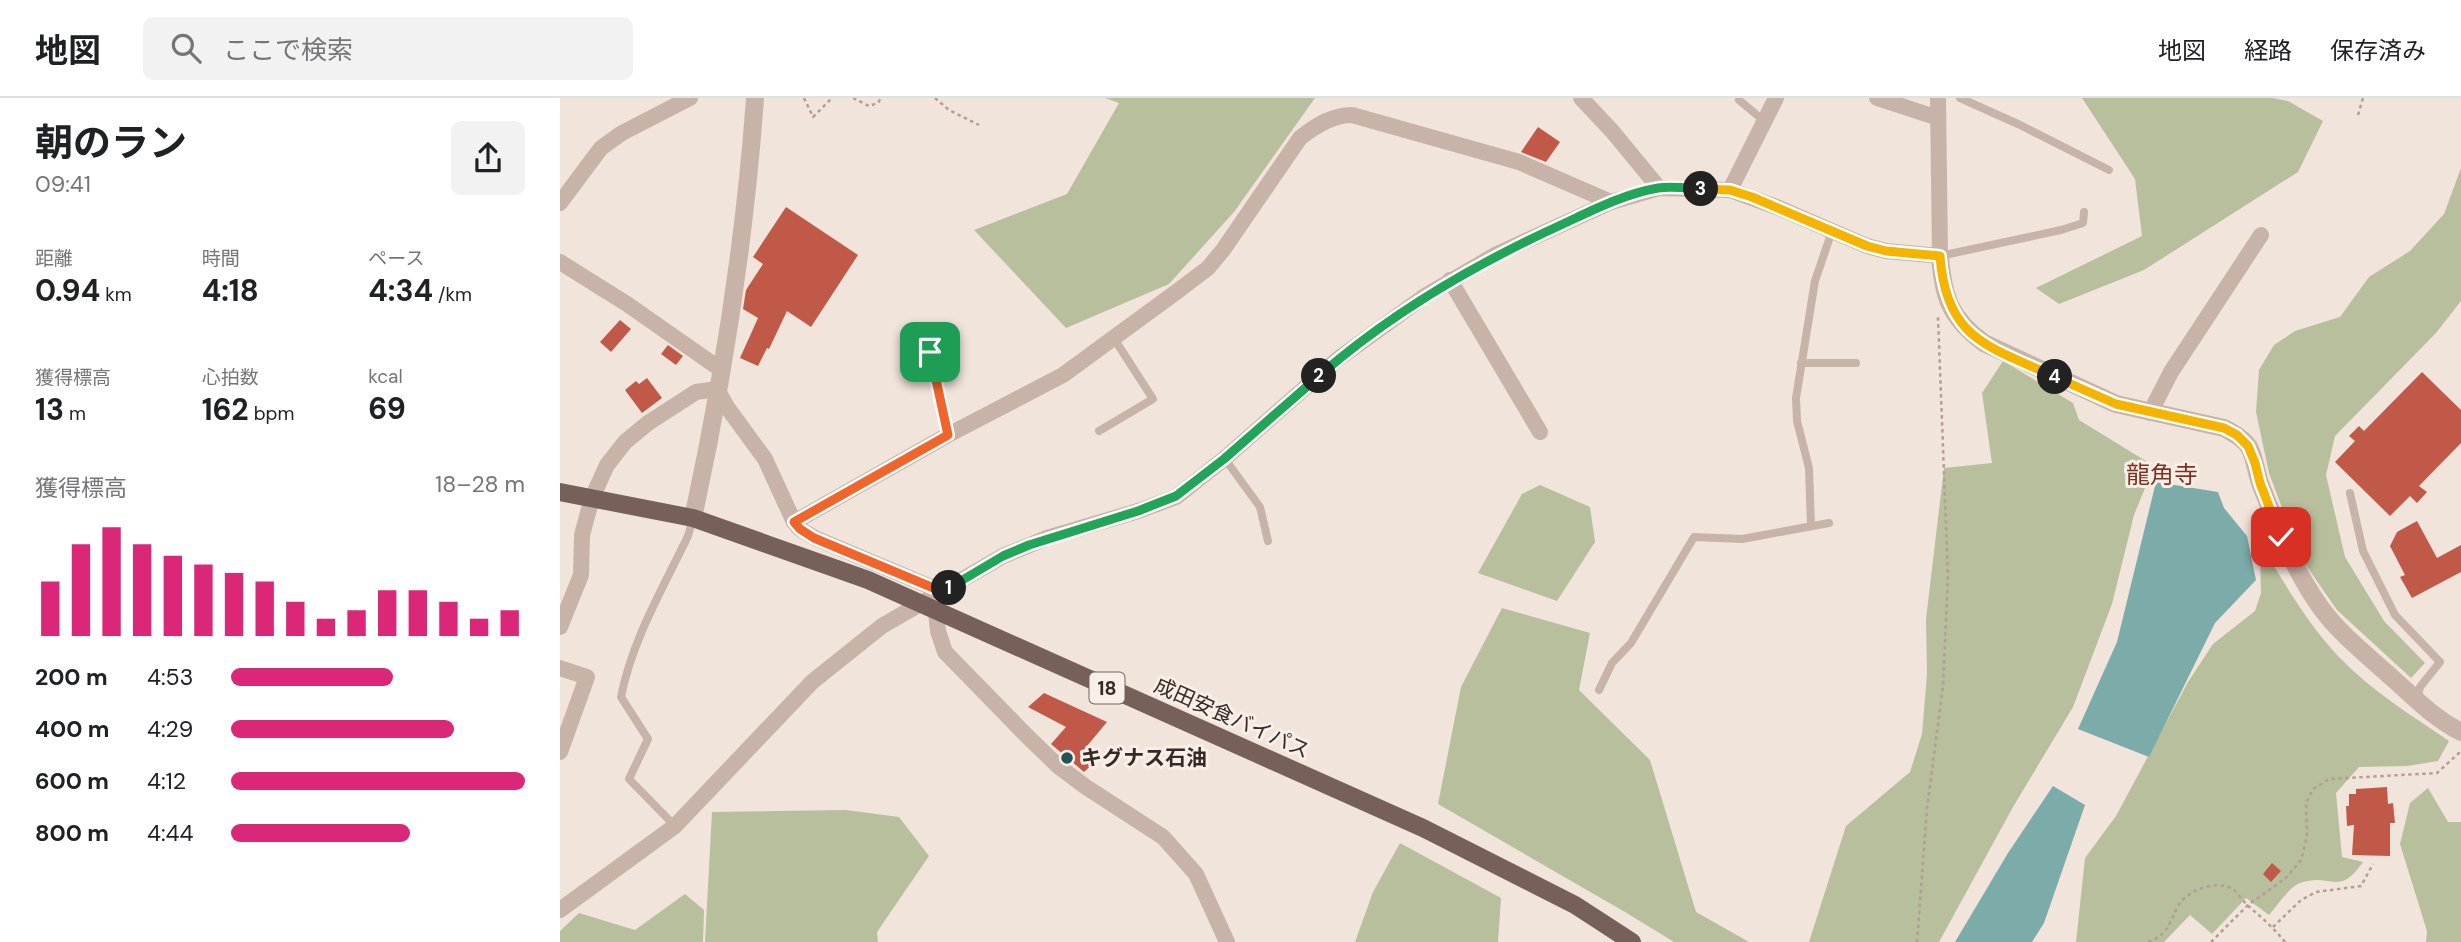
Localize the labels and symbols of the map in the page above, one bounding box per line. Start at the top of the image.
pin: 3 [1684,172,1718,206]
pin [900,322,960,382]
pin: 2 [1302,358,1336,394]
pin: 4 [2038,360,2072,394]
district label: 龍角寺 [2126,459,2198,490]
pin [2251,507,2311,567]
pin: 1 [932,570,966,606]
street label: 成田安食バイパス [1150,671,1314,765]
road number: 18 [1090,673,1124,704]
place label: キグナス石油 [1081,744,1207,772]
marker: キグナス石油 [1059,750,1075,766]

